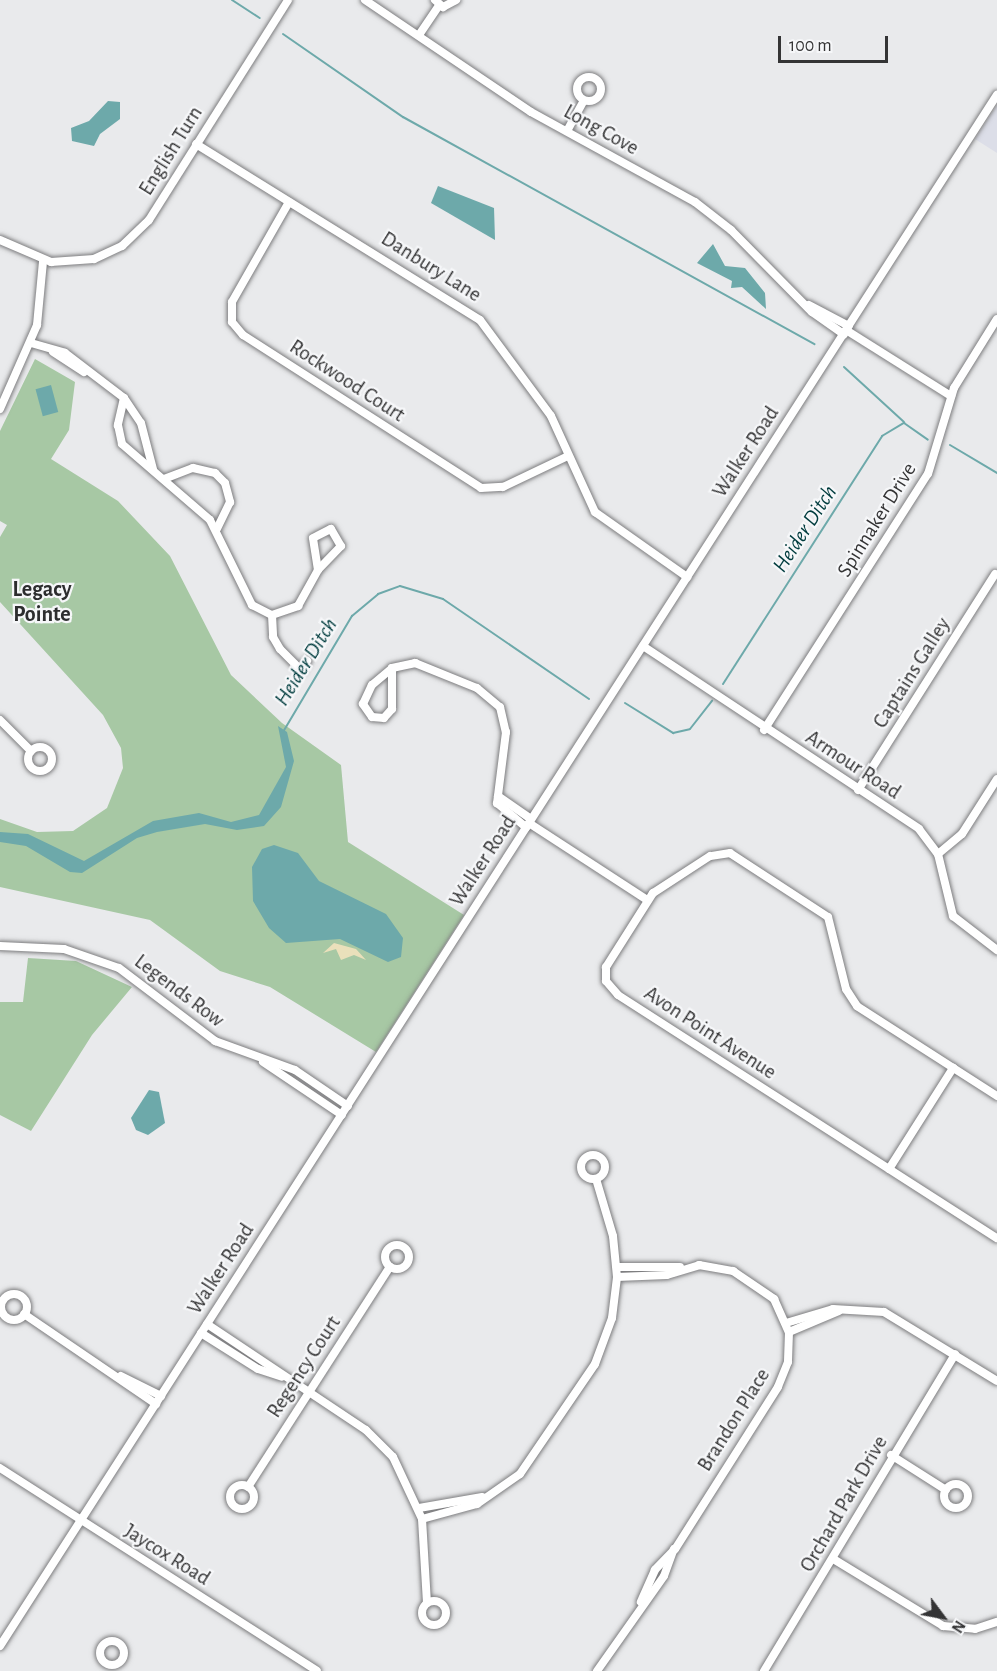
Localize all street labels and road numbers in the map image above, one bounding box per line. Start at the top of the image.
street label: Long Cove [559,99,643,161]
street label: English Turn [134,102,208,200]
street label: Danbury Lane [376,226,486,308]
street label: Rockwood Court [285,334,409,428]
street label: Walker Road [707,402,785,502]
street label: Spinnaker Drive [832,458,922,582]
street label: Captains Galley [868,613,956,733]
street label: Armour Road [801,725,905,805]
street label: Walker Road [444,811,522,911]
street label: Legends Row [129,949,229,1033]
street label: Avon Point Avenue [639,981,781,1085]
street label: Walker Road [182,1219,260,1319]
street label: Regency Court [262,1311,346,1423]
street label: Brandon Place [692,1364,776,1476]
street label: Orchard Park Drive [795,1431,893,1577]
street label: Jaycox Road [119,1519,215,1591]

